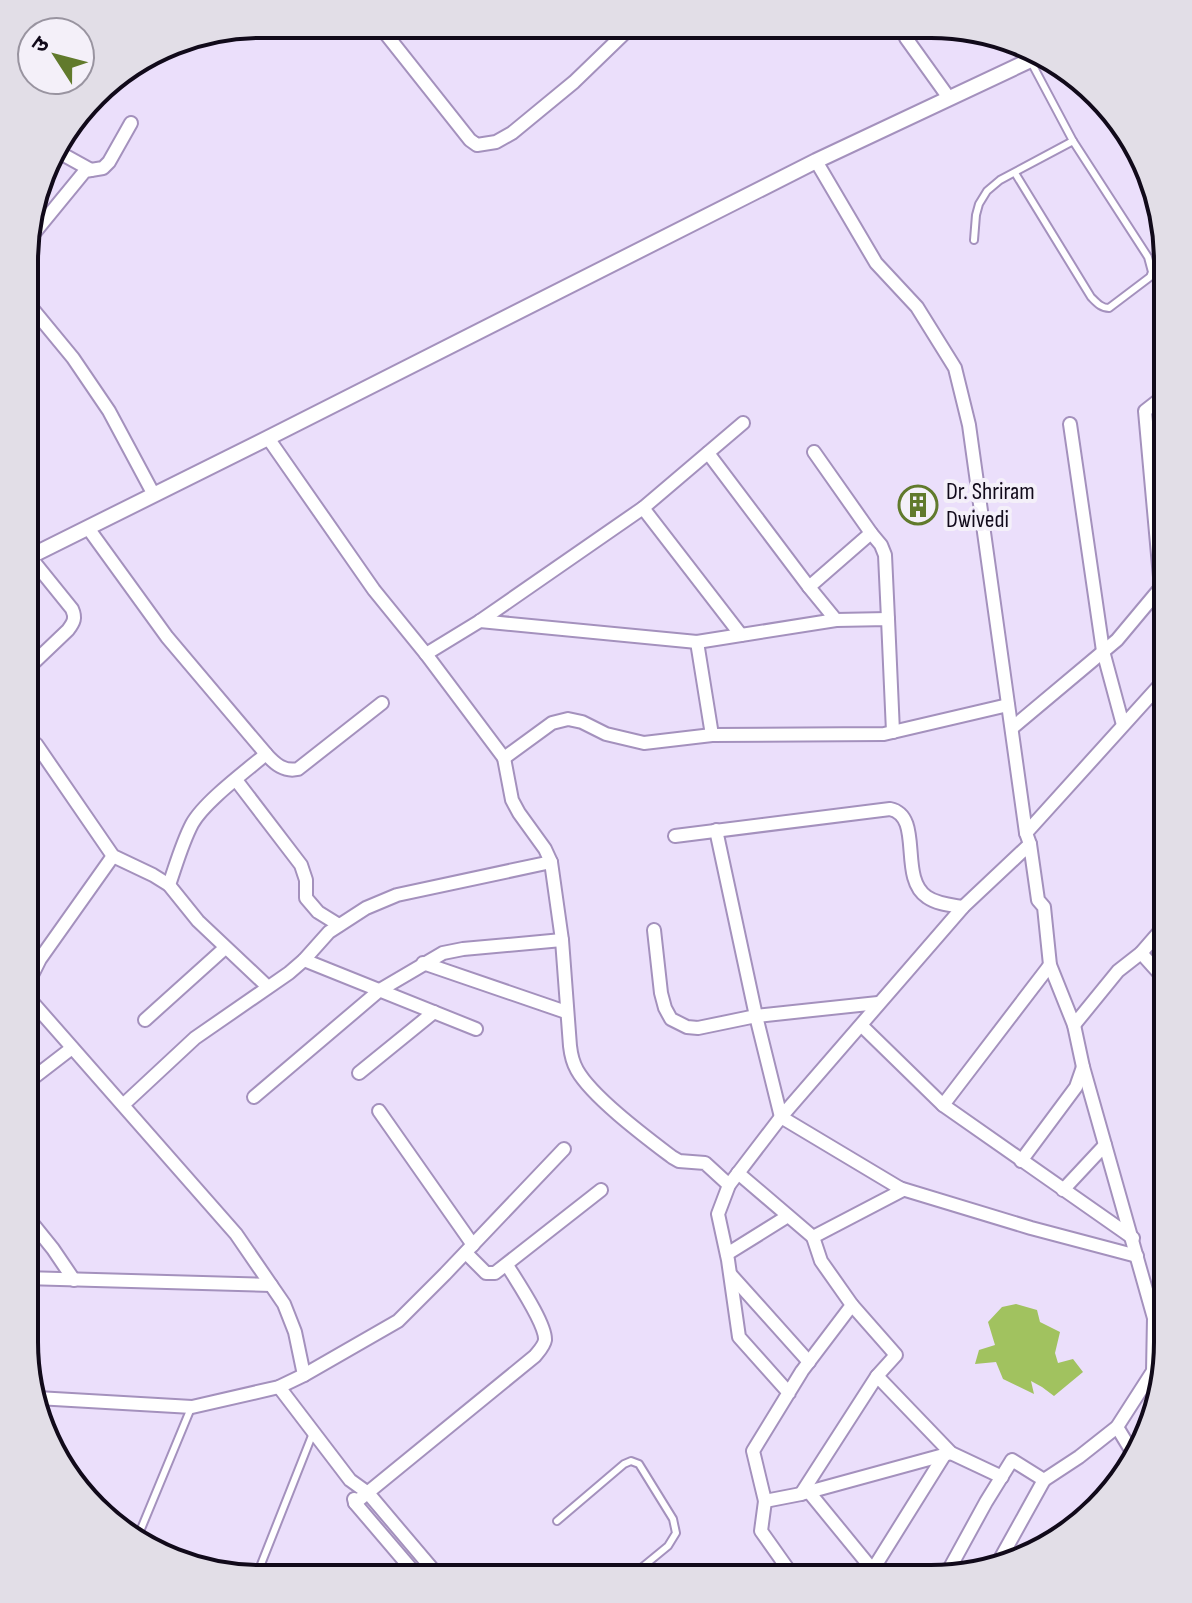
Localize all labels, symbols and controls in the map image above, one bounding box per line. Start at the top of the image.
north arrow [16,16,96,96]
text: उ [26,31,56,58]
place label: Dr. Shriram Dwivedi [946,477,1035,534]
building icon: Dr. Shriram Dwivedi [897,484,939,526]

